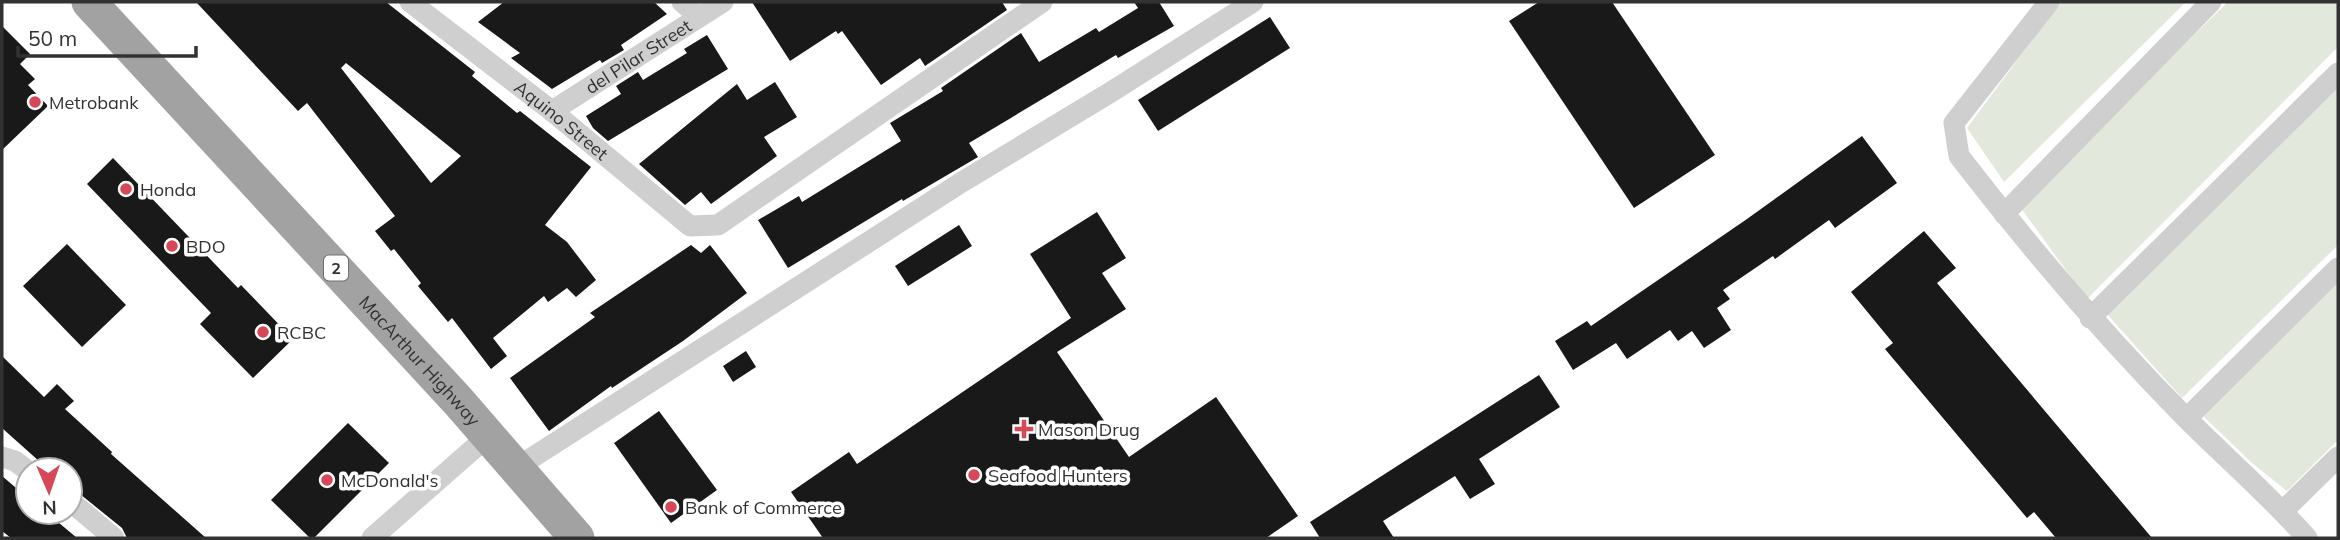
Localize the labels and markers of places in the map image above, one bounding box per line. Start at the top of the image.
place label: Metrobank [49,91,139,114]
marker: Metrobank [27,94,43,110]
place label: Honda [140,178,196,201]
marker: Honda [118,181,134,197]
place label: BDO [186,235,226,258]
marker: BDO [164,238,180,254]
place label: RCBC [277,321,326,344]
marker: RCBC [255,324,271,340]
place label: Mason Drug [1038,418,1140,441]
marker: Mason Drug [1016,421,1032,437]
place label: Seafood Hunters [988,464,1128,487]
marker: Seafood Hunters [966,467,982,483]
place label: McDonald's [341,469,438,492]
marker: McDonald's [319,472,335,488]
place label: Bank of Commerce [685,496,842,519]
marker: Bank of Commerce [663,499,679,515]

